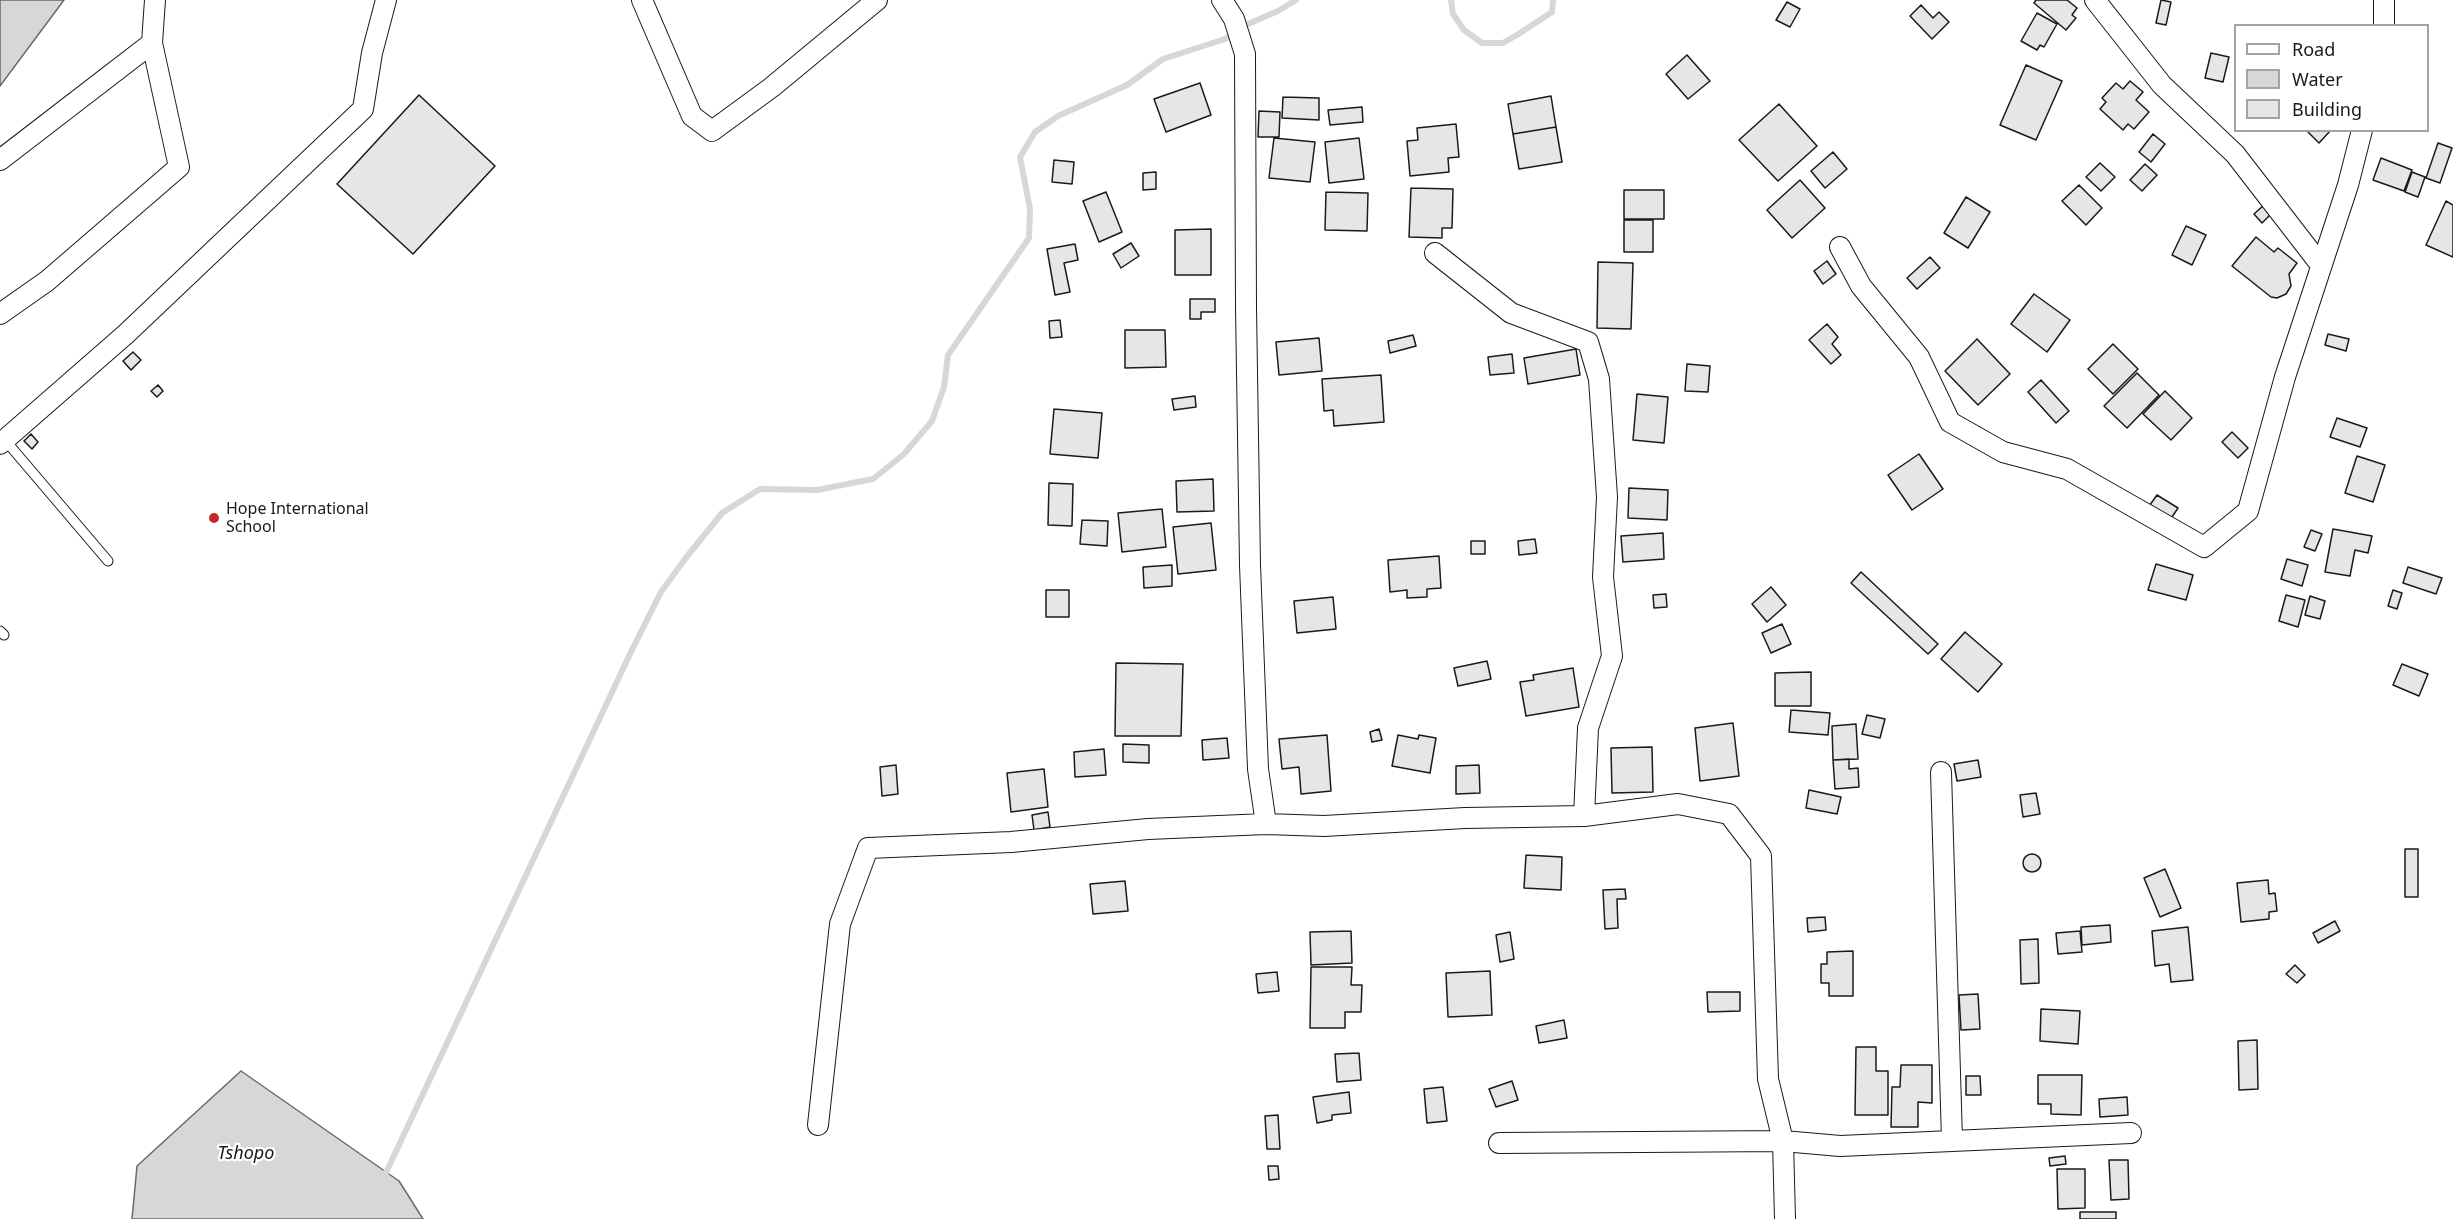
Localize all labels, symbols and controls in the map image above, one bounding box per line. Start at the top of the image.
legend [2234,24,2429,132]
text: Road [2292,37,2335,61]
text: Water [2292,67,2343,91]
text: Building [2292,97,2362,121]
place label: Hope International School [226,499,369,537]
marker: Hope International School [207,511,221,525]
water label: Tshopo [218,1143,274,1165]

